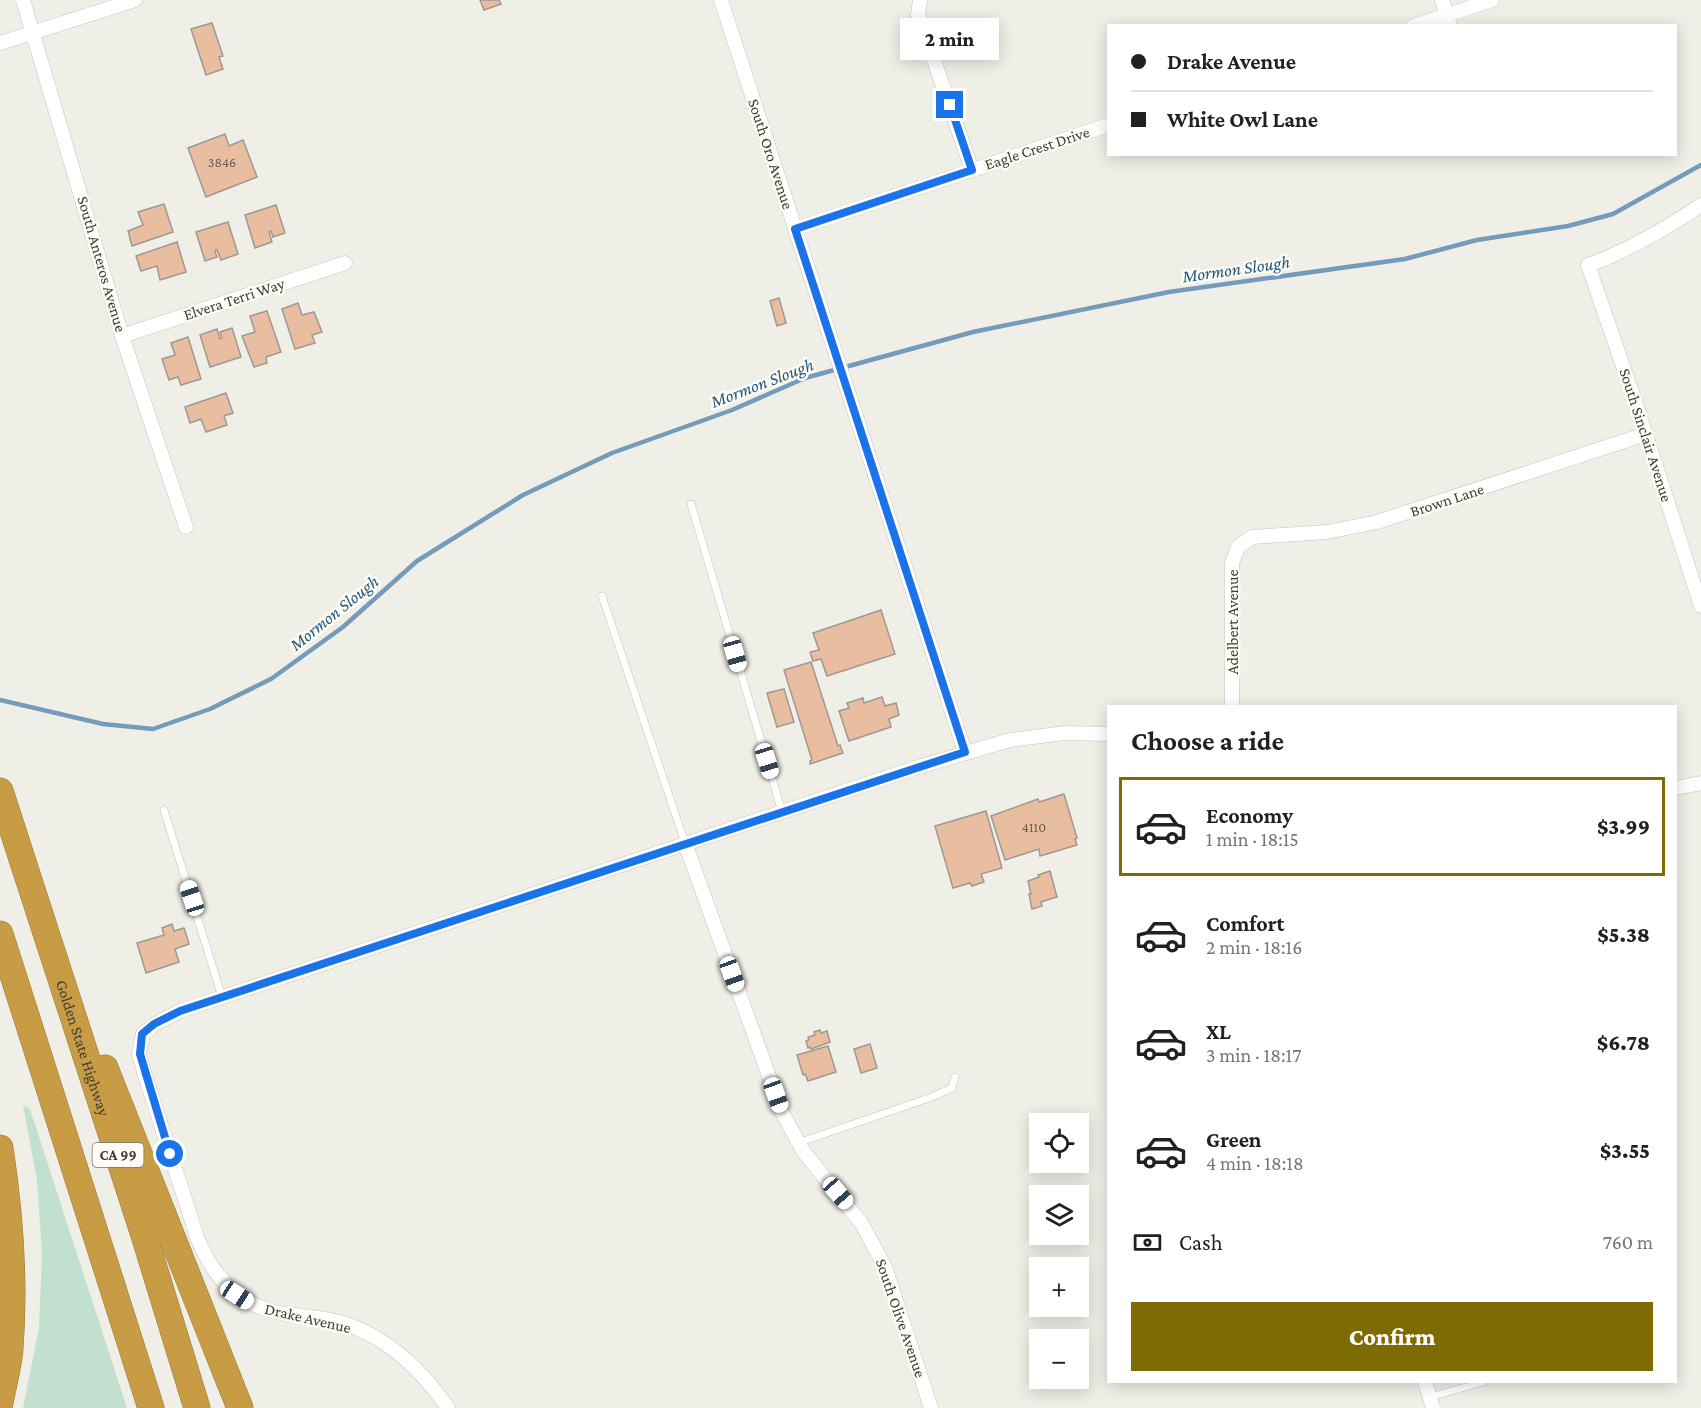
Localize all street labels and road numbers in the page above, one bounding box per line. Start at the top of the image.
street label: South Oro Avenue [745,97,797,211]
street label: Eagle Crest Drive [982,123,1092,174]
street label: South Anteros Avenue [74,194,130,334]
street label: Elvera Terri Way [181,274,288,324]
street label: South Sinclair Avenue [1616,366,1676,504]
street label: Brown Lane [1408,480,1486,520]
street label: Adelbert Avenue [1224,569,1241,675]
street label: Golden State Highway [53,978,113,1119]
road number: CA 99 [92,1143,144,1167]
street label: South Olive Avenue [873,1256,929,1380]
street label: Drake Avenue [263,1300,353,1336]

